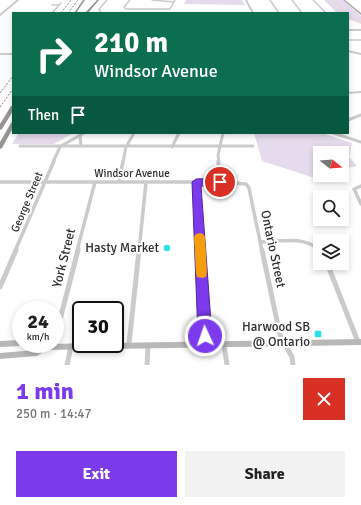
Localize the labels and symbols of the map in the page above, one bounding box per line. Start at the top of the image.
north arrow [313,146,349,182]
pin [203,165,237,199]
street label: Windsor Avenue [94,167,170,180]
street label: George Street [8,170,46,234]
street label: Ontario Street [257,209,289,290]
street label: York Street [49,226,79,289]
place label: Hasty Market [85,240,159,256]
marker: Hasty Market [162,243,172,253]
speed limit sign: 30 [72,301,124,353]
position arrow [184,315,226,357]
place label: Harwood SB @ Ontario [242,319,310,350]
marker: Harwood SB @ Ontario [313,329,323,339]

